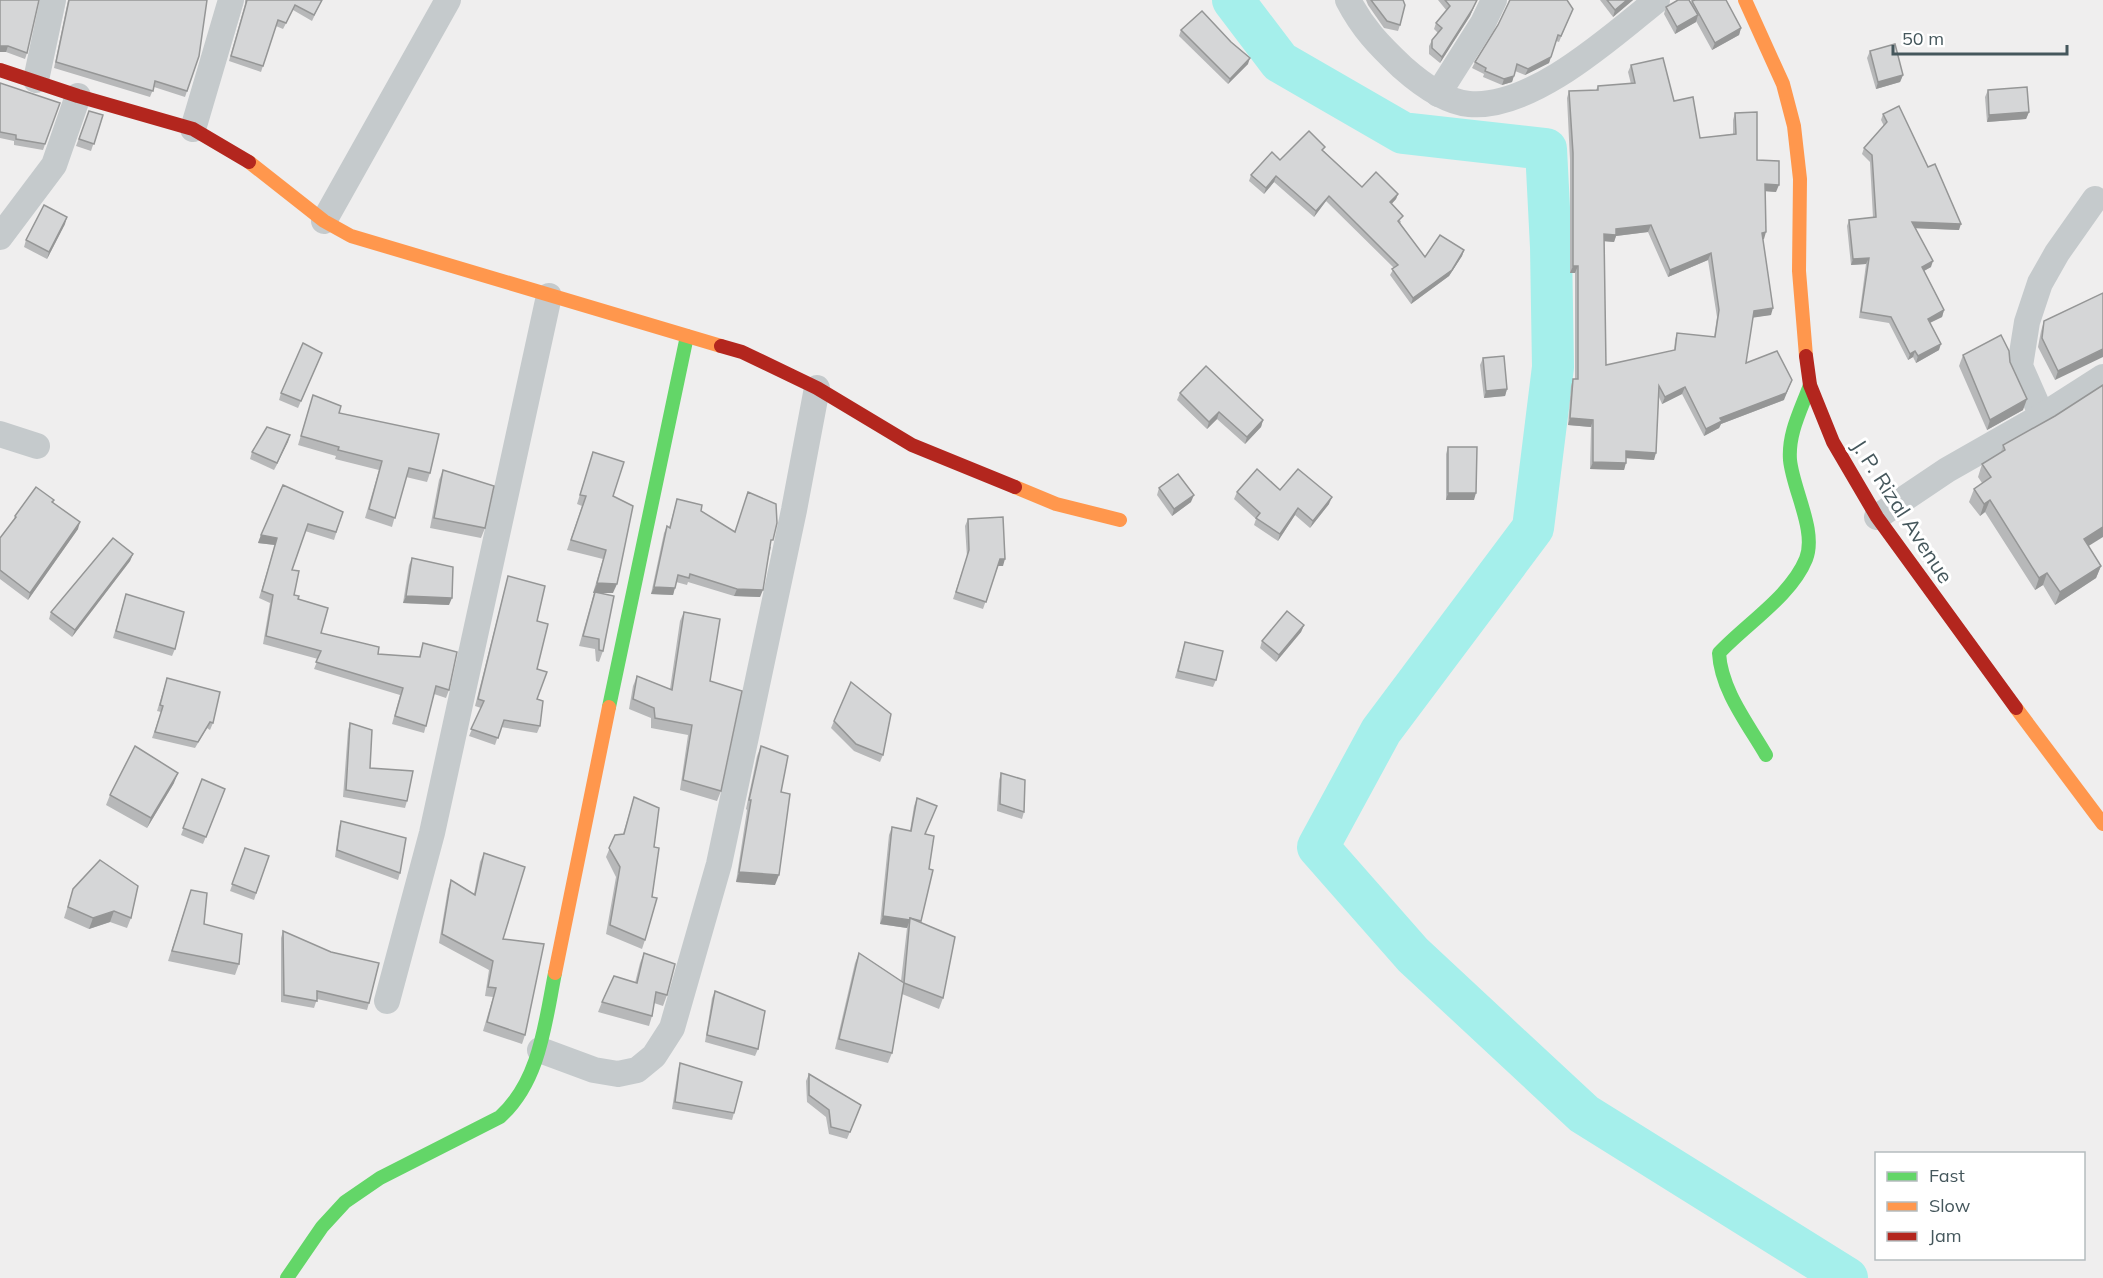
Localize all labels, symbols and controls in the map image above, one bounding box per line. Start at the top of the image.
scale bar [1893,18,2067,56]
text: 50 m [1902,27,1944,50]
street label: J. P. Rizal Avenue [1847,434,1959,588]
legend [1875,1152,2085,1260]
text: Fast [1929,1164,1965,1187]
text: Slow [1929,1194,1971,1217]
text: Jam [1929,1224,1962,1247]

